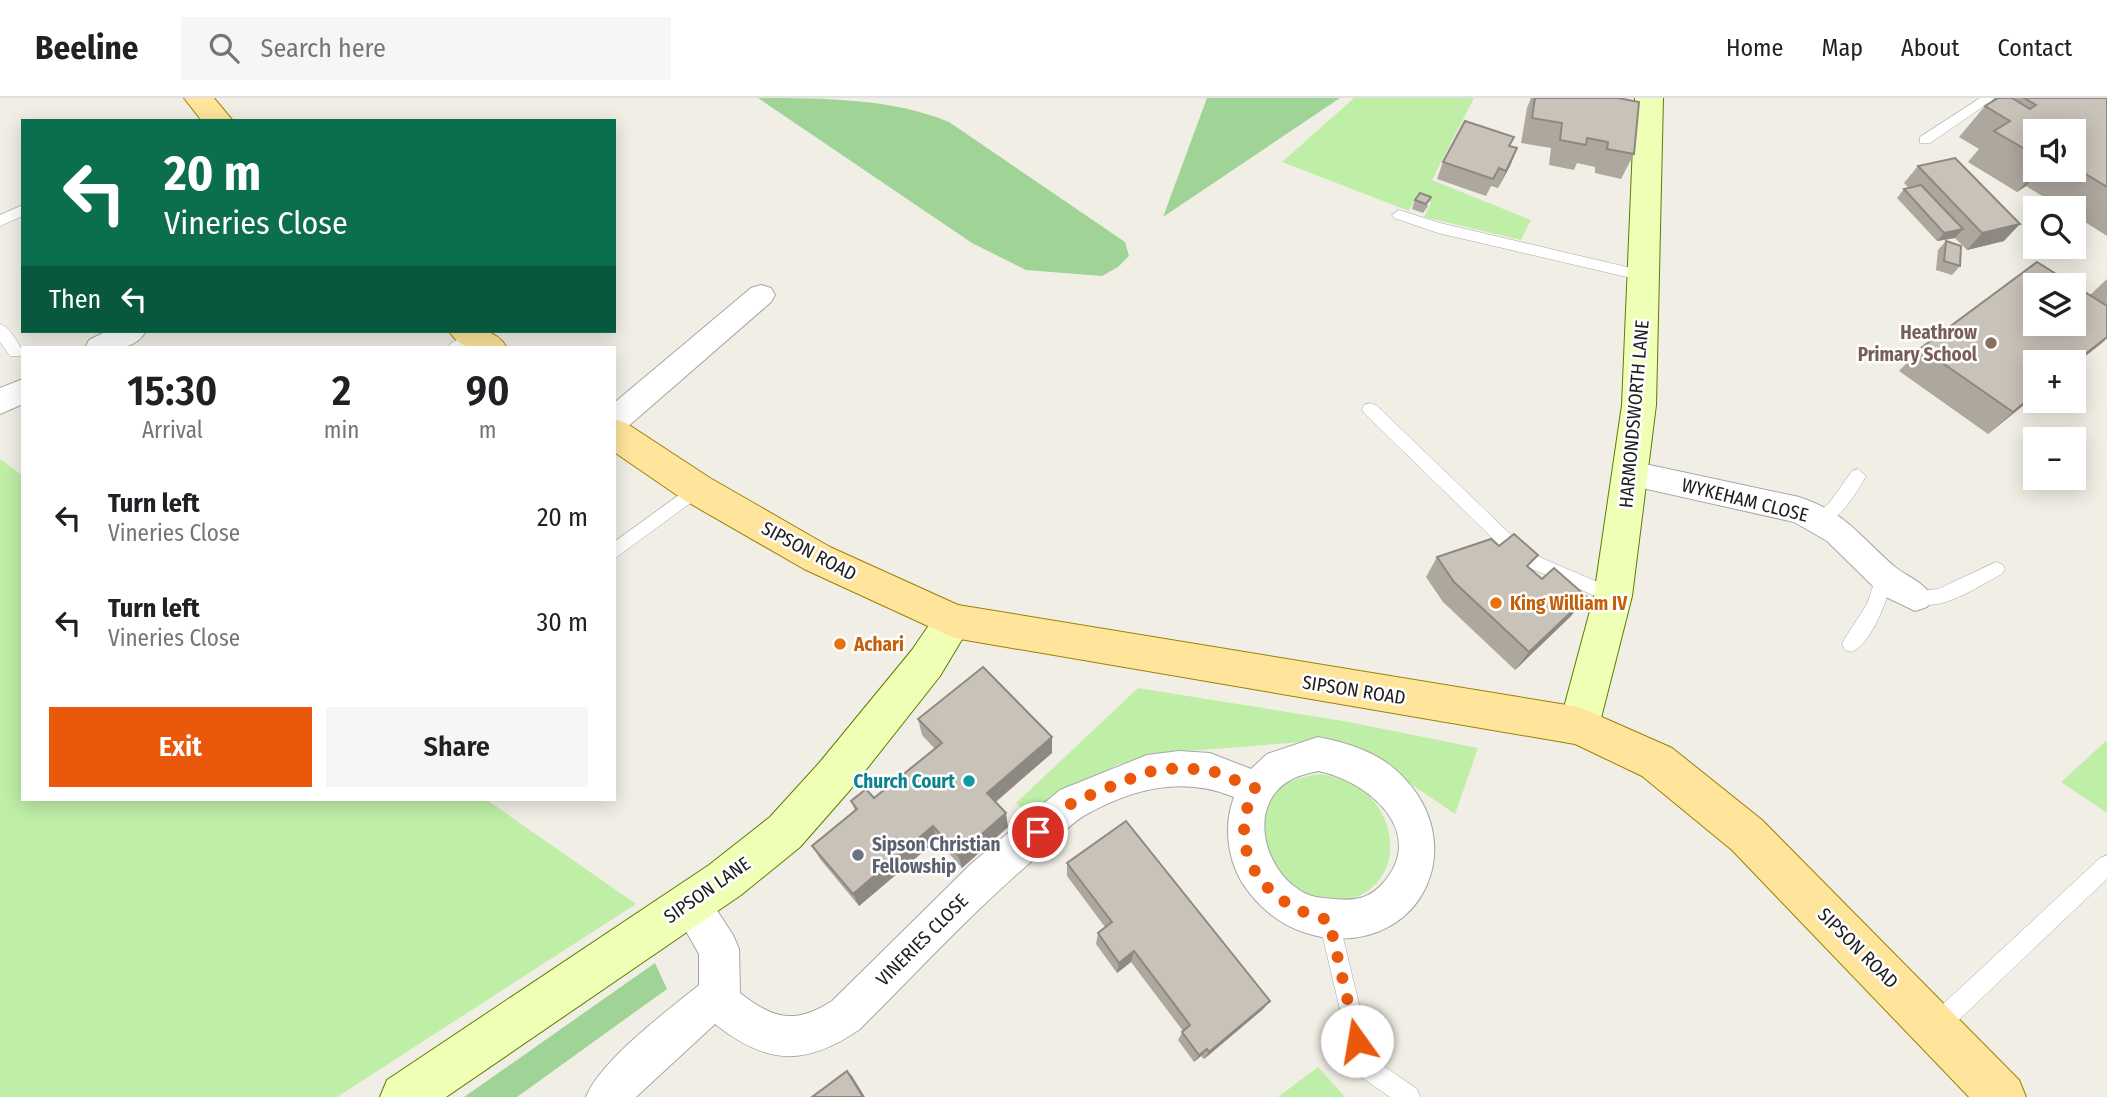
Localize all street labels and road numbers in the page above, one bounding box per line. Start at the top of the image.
street label: HARMONDSWORTH LANE [1614,319,1654,509]
street label: WYKEHAM CLOSE [1679,473,1811,527]
street label: SIPSON ROAD [758,516,860,586]
street label: SIPSON ROAD [1301,670,1407,710]
street label: SIPSON LANE [659,852,755,928]
street label: VINERIES CLOSE [871,889,973,991]
street label: SIPSON ROAD [1813,903,1903,993]

